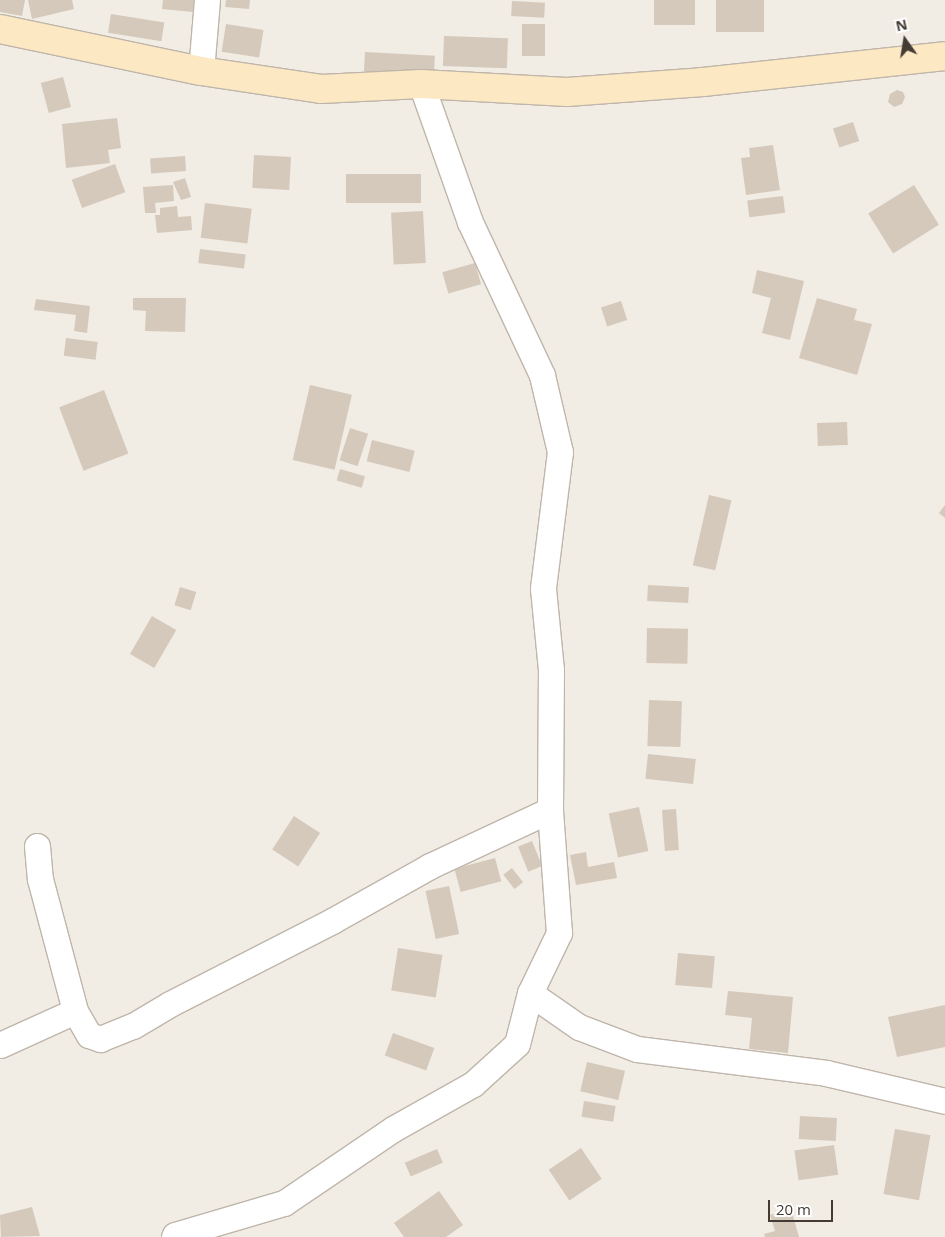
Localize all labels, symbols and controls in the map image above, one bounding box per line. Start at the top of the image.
text: N [894,14,909,35]
north arrow [880,15,930,65]
scale bar [770,1190,835,1222]
text: 20 m [776,1199,811,1219]

